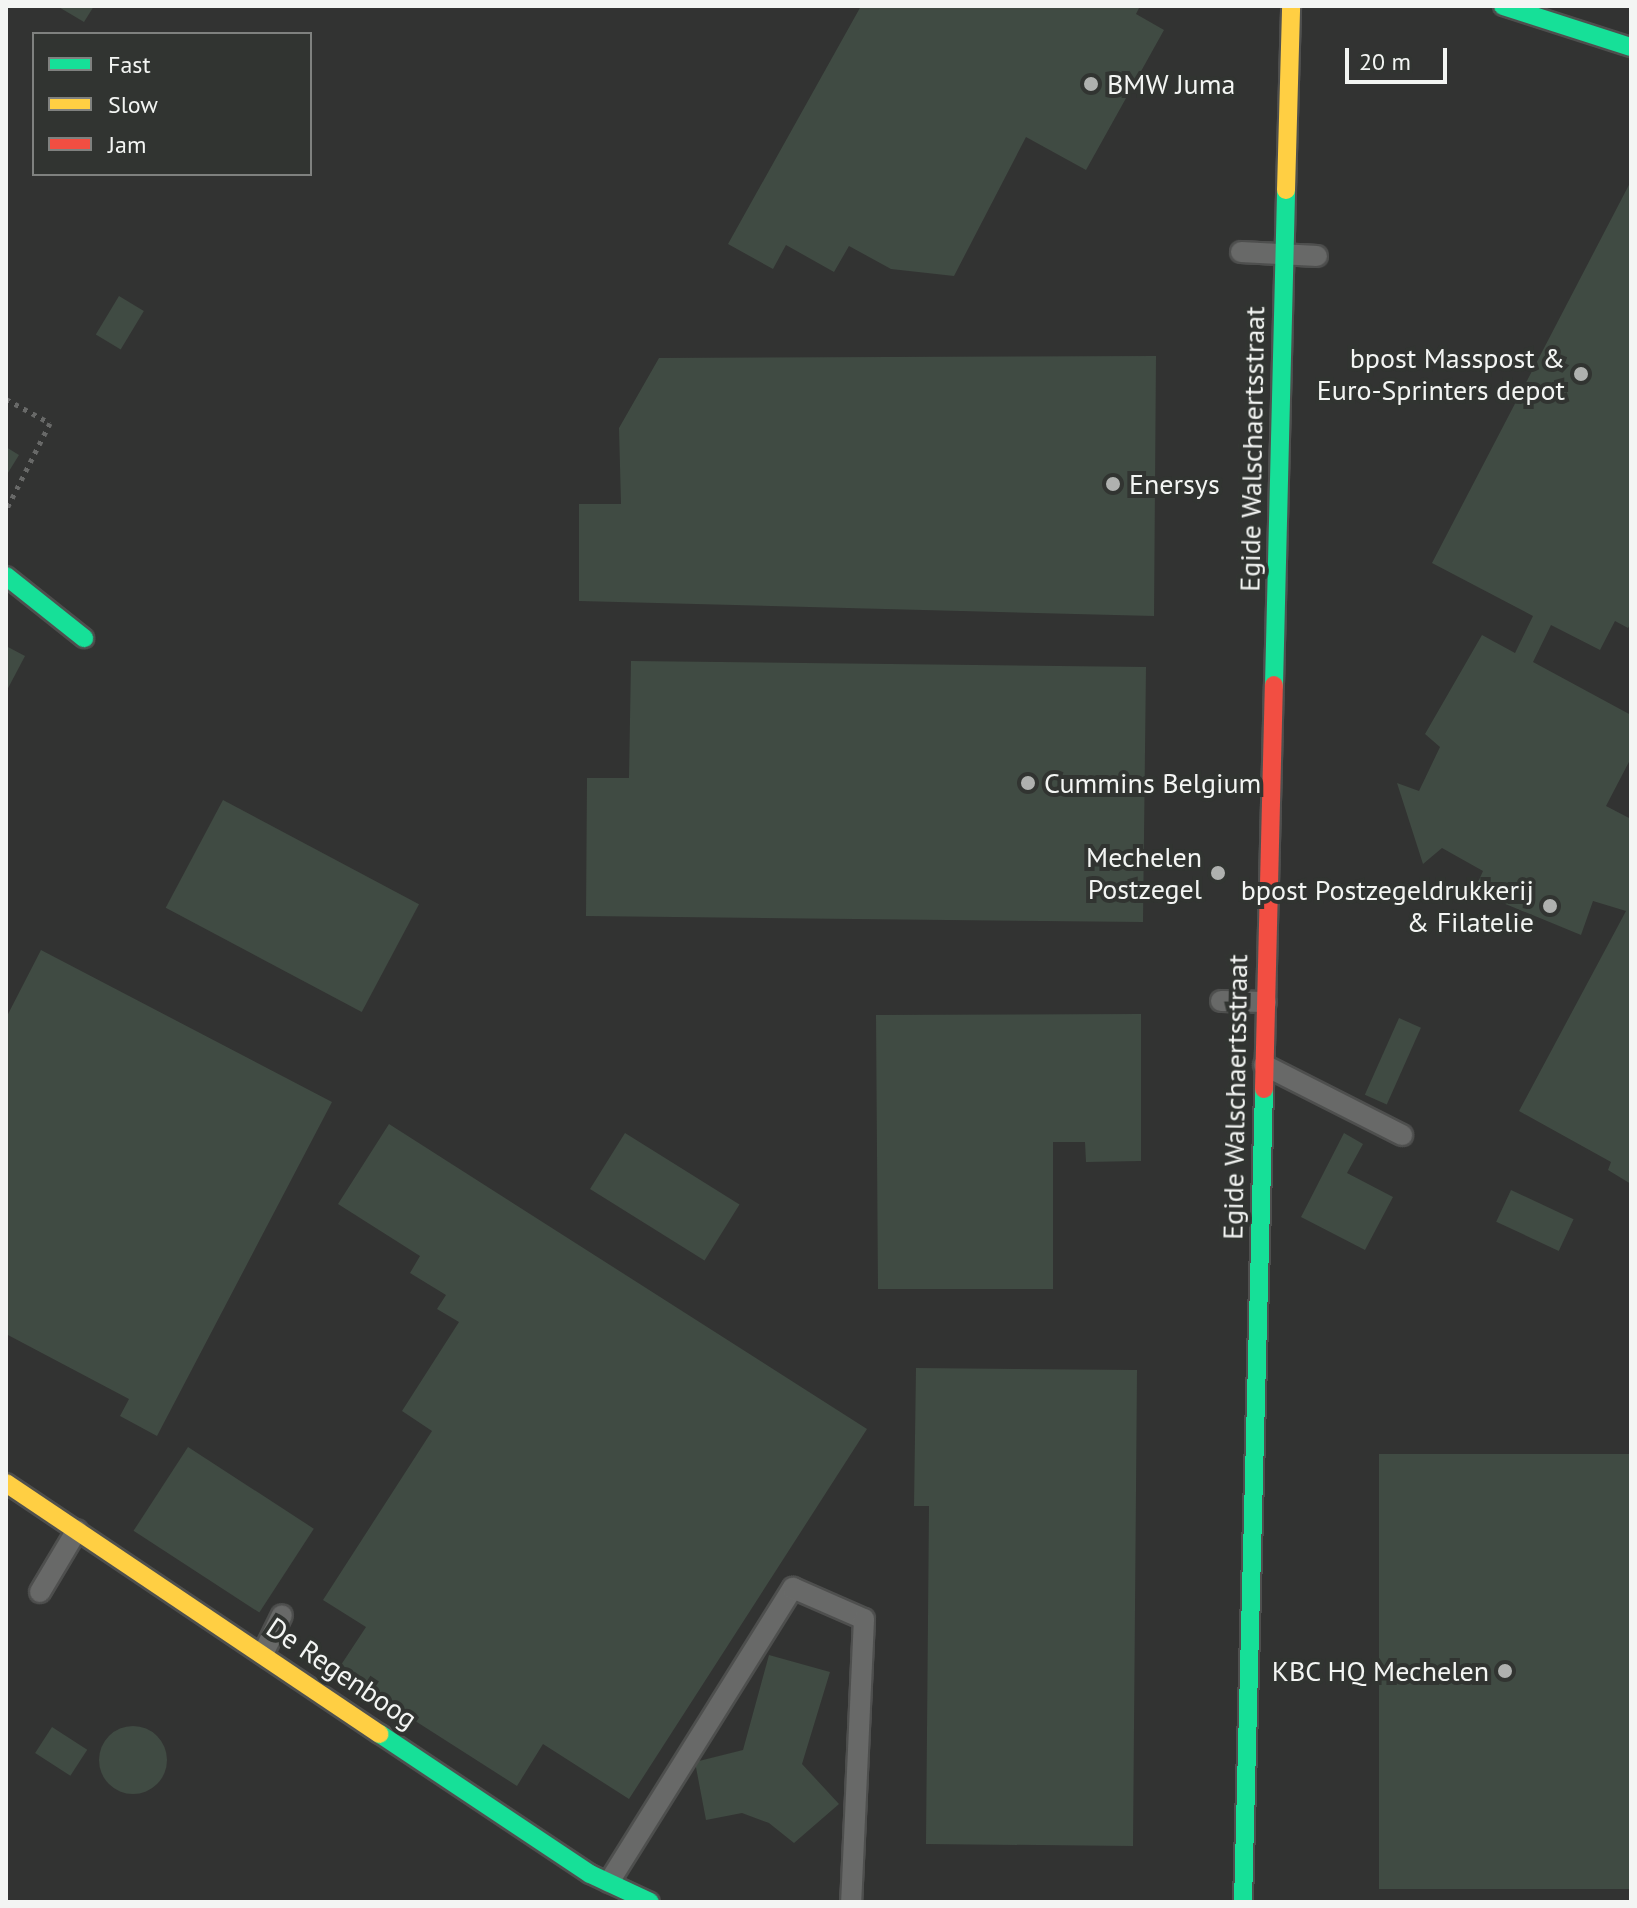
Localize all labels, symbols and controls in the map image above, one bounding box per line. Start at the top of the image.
legend [32,32,312,176]
scale bar [1349,32,1451,82]
text: 20 m [1359,46,1411,77]
text: Fast [108,49,151,80]
place label: BMW Juma [1107,67,1236,101]
marker: BMW Juma [1082,75,1100,93]
text: Slow [108,89,158,120]
text: Jam [108,129,146,160]
street label: Egide Walschaertsstraat [1233,306,1271,592]
place label: bpost Masspost & Euro-Sprinters depot [1317,341,1565,407]
marker: bpost Masspost & Euro-Sprinters depot [1572,365,1590,383]
place label: Enersys [1129,467,1220,501]
marker: Enersys [1104,475,1122,493]
place label: Cummins Belgium [1044,766,1261,800]
marker: Cummins Belgium [1019,774,1037,792]
place label: Mechelen Postzegel [1086,840,1202,906]
marker: Mechelen Postzegel [1209,864,1227,882]
place label: bpost Postzegeldrukkerij & Filatelie [1241,873,1534,939]
marker: bpost Postzegeldrukkerij & Filatelie [1541,897,1559,915]
street label: Egide Walschaertsstraat [1216,954,1254,1240]
street label: De Regenboog [260,1610,424,1736]
place label: KBC HQ Mechelen [1271,1654,1489,1688]
marker: KBC HQ Mechelen [1496,1662,1514,1680]

